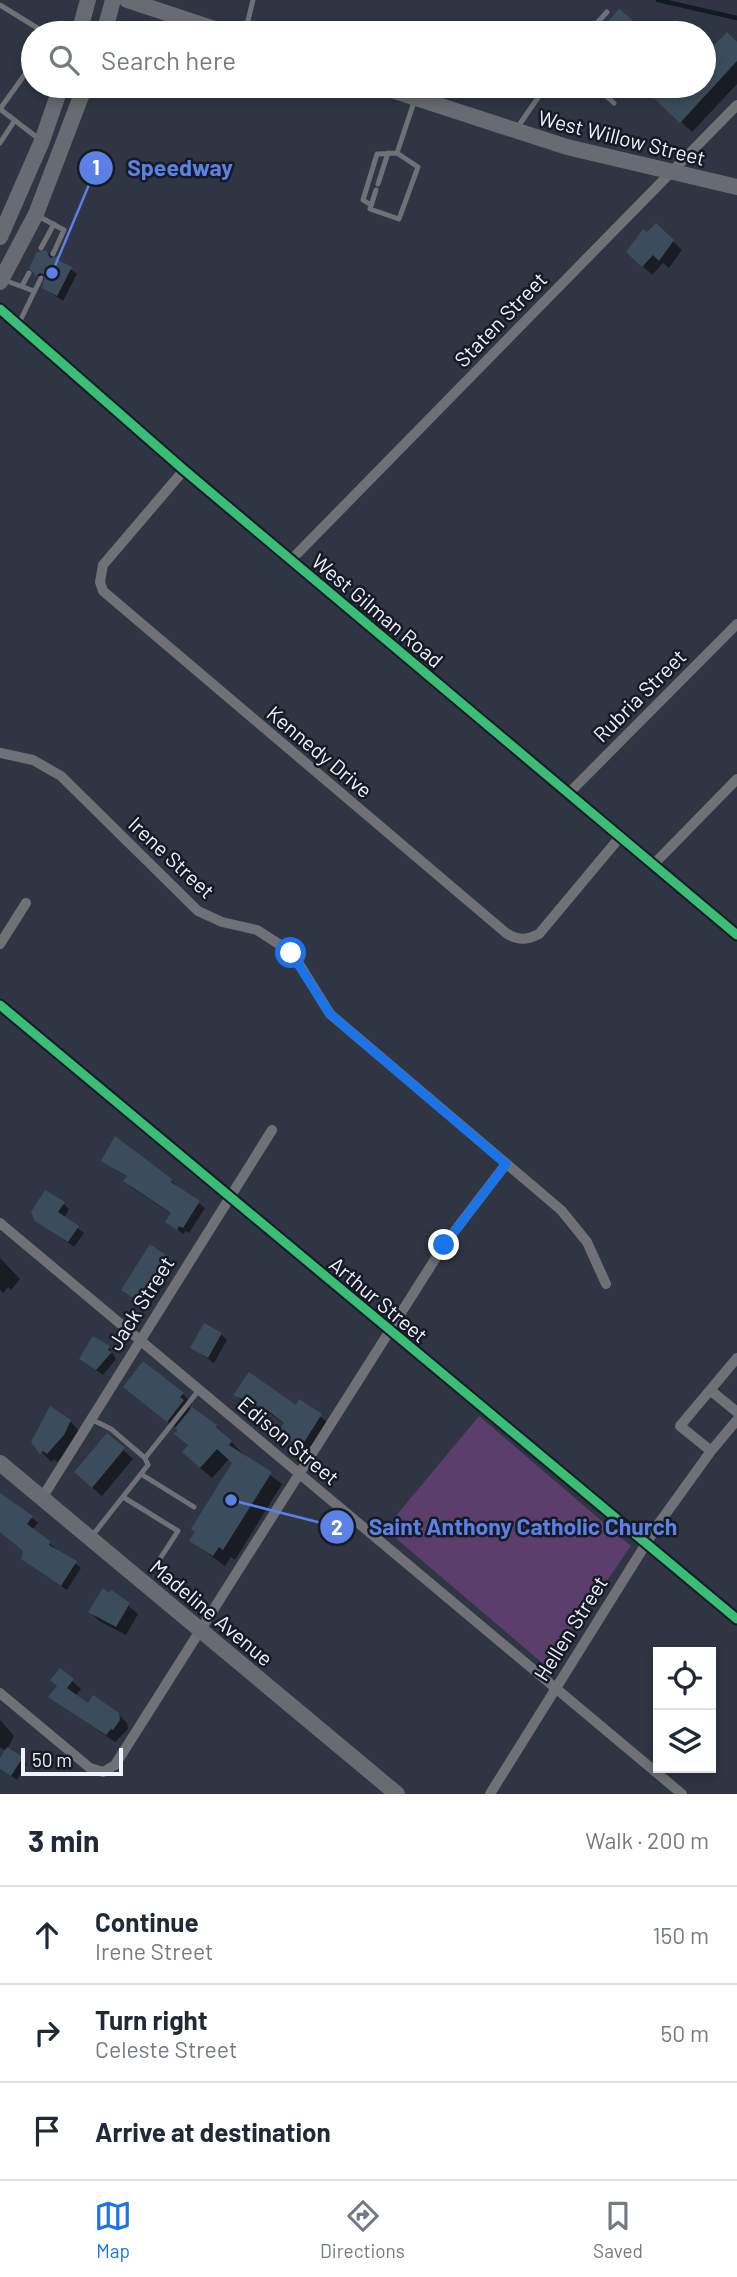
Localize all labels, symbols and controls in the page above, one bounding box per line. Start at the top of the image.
search box [21,21,716,98]
icon: search [45,41,83,79]
text: Search here [101,44,236,75]
street label: West Willow Street [536,104,708,170]
callout: Speedway [78,146,247,190]
text: Speedway [127,153,233,181]
text: 1 [92,154,100,179]
street label: Staten Street [449,266,551,372]
street label: West Gilman Road [307,548,449,672]
street label: Rubria Street [587,643,691,747]
street label: Kennedy Drive [262,700,378,802]
street label: Irene Street [124,811,220,903]
route start [275,937,306,968]
route end [428,1229,459,1260]
street label: Arthur Street [325,1251,433,1347]
street label: Jack Street [101,1252,179,1354]
street label: Edison Street [234,1391,344,1489]
callout: Saint Anthony Catholic Church [319,1505,691,1549]
text: Saint Anthony Catholic Church [369,1512,677,1540]
text: 2 [331,1514,343,1539]
street label: Madeline Avenue [146,1554,278,1670]
street label: Hellen Street [528,1571,612,1685]
map controls [653,1647,716,1773]
button: locate [653,1647,716,1710]
button: layers [653,1710,716,1773]
scale bar [21,1745,122,1777]
text: 50 m [32,1748,72,1771]
text: 3 min [28,1822,99,1858]
text: Walk · 200 m [585,1826,709,1854]
text: Continue [95,1906,199,1937]
icon: ahead [28,1916,66,1954]
text: 150 m [653,1921,709,1949]
text: Irene Street [95,1937,213,1965]
text: Turn right [95,2004,208,2035]
icon: right [28,2014,66,2052]
text: 50 m [661,2019,709,2047]
text: Celeste Street [95,2035,237,2063]
icon: arrive [28,2112,66,2150]
text: Arrive at destination [95,2116,331,2147]
tab: Map [94,2197,132,2262]
tab: Directions [320,2197,405,2262]
tab: Saved [593,2197,643,2262]

